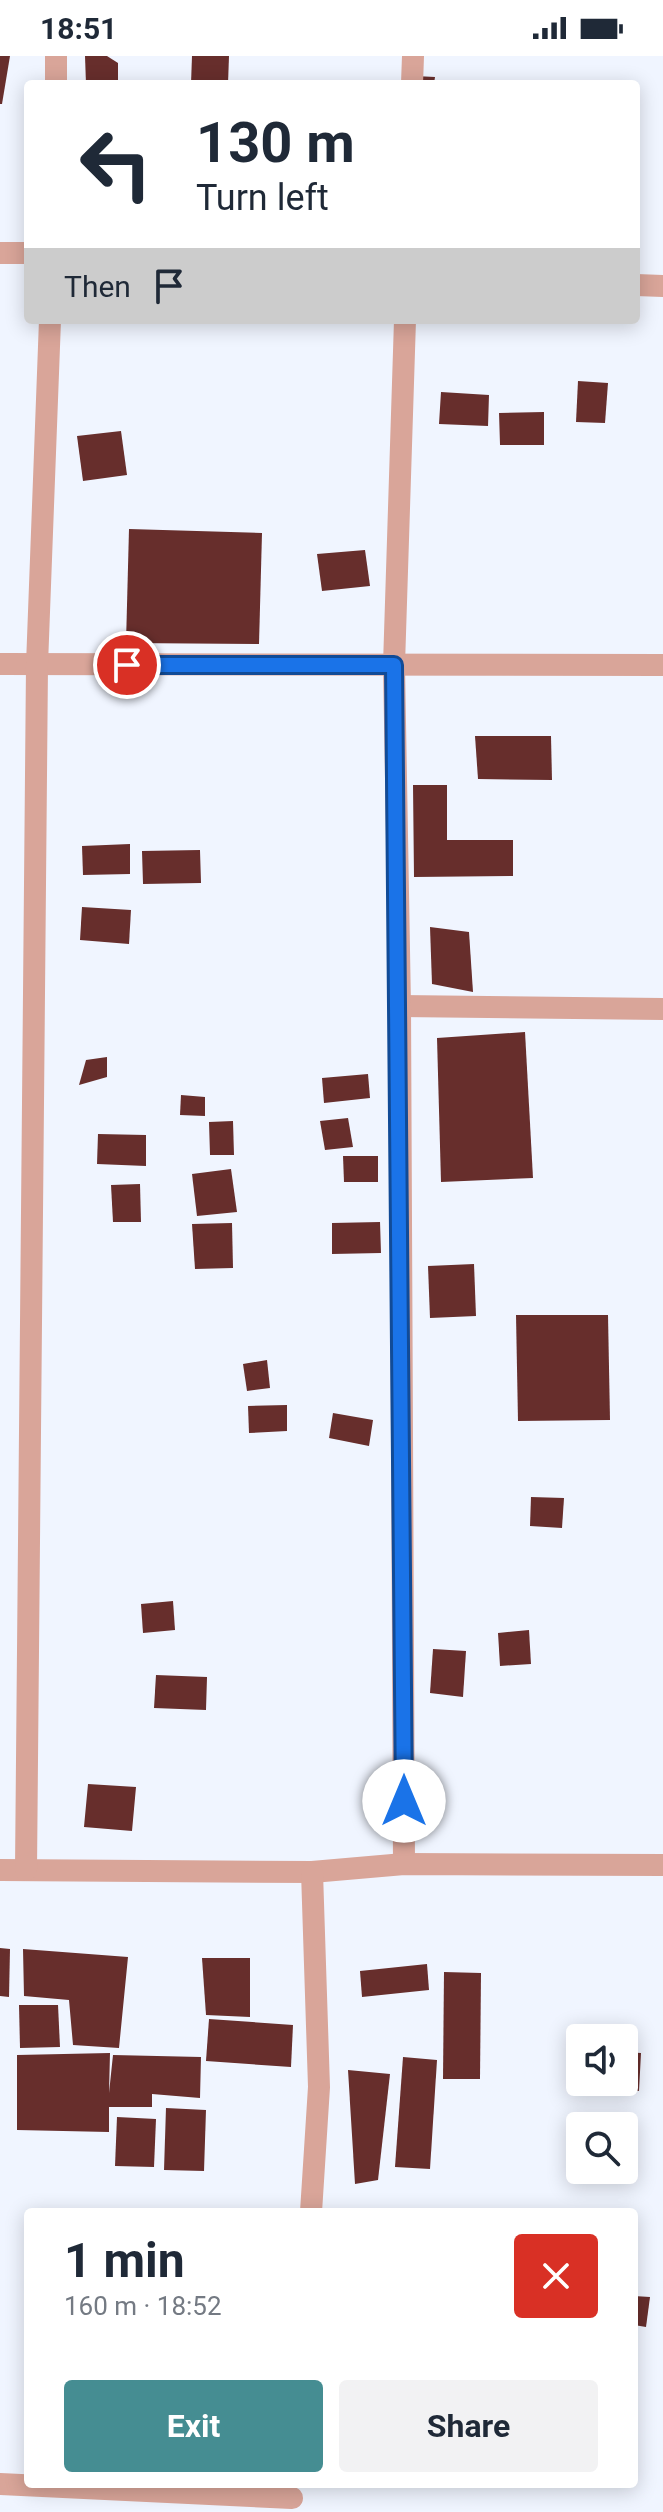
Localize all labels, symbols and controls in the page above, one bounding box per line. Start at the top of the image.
text: 18:51 [40,11,117,46]
text: 130 m [196,110,355,176]
icon: left [64,112,168,216]
text: Turn left [196,177,329,219]
icon: arrive [147,264,191,308]
text: Then [64,269,131,304]
pin [93,631,161,699]
icon: arrive [105,643,149,687]
position arrow [362,1759,446,1843]
map controls [566,2024,638,2184]
button: sound [566,2024,638,2096]
button: search [566,2112,638,2184]
text: 1 min [64,2232,185,2289]
button: close [514,2234,598,2318]
text: 160 m · 18:52 [64,2291,222,2321]
button: Exit [64,2380,323,2472]
button: Share [339,2380,598,2472]

